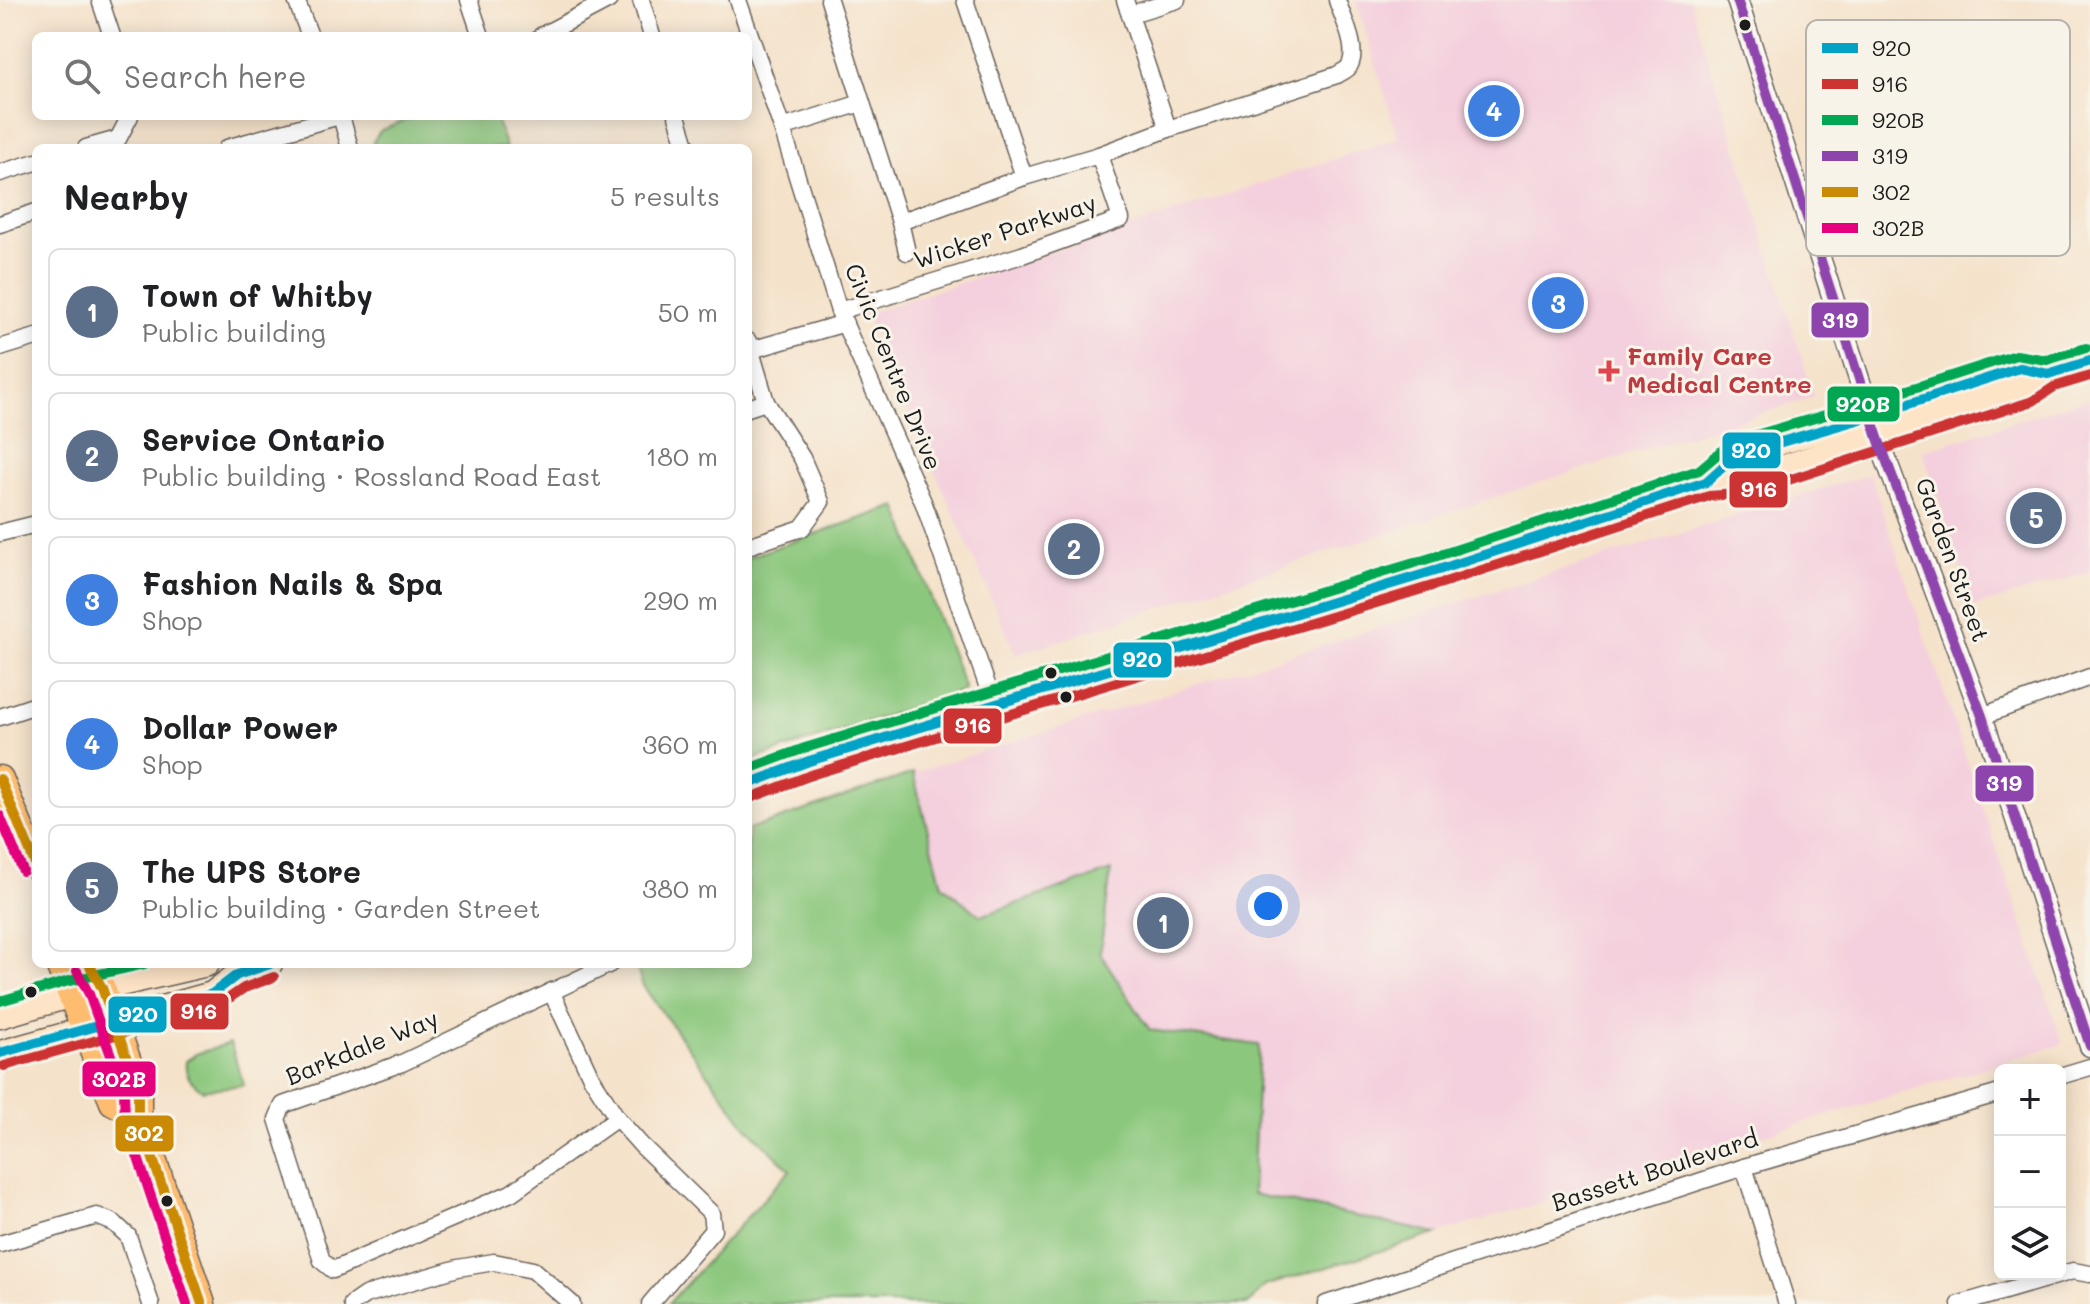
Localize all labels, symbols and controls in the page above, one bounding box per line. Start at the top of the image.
unlabelled marker [1737,17,1753,33]
legend [1806,20,2070,256]
search box [32,32,752,120]
text: 920 [1872,33,1911,62]
icon: search [60,54,104,98]
text: Search here [124,56,307,96]
text: 916 [1872,69,1908,98]
pin: 4 [1468,81,1520,141]
text: 920B [1872,105,1925,134]
text: 319 [1872,141,1908,170]
text: Nearby [64,174,189,219]
text: 302 [1872,177,1911,206]
text: 5 results [610,179,720,213]
street label: Wicker Parkway [909,186,1100,275]
text: 302B [1872,213,1924,242]
street label: Civic Centre Drive [839,259,950,474]
pin: 3 [1532,273,1584,333]
text: Town of Whitby [142,275,373,315]
text: 1 [86,295,98,329]
text: 50 m [658,295,718,329]
line badge: 319 [1810,301,1870,339]
text: 319 [1822,305,1858,334]
text: Public building [142,315,326,349]
place label: Family Care Medical Centre [1627,340,1812,399]
marker: Family Care Medical Centre [1598,360,1620,382]
line badge: 920B [1826,385,1901,423]
text: 920B [1836,389,1890,418]
text: Service Ontario [142,419,385,459]
line badge: 920 [1721,431,1782,470]
text: 920 [1731,435,1771,464]
text: 2 [85,439,99,473]
text: 180 m [646,439,718,473]
text: Public building · Rossland Road East [142,459,601,493]
line badge: 916 [1728,470,1789,509]
street label: Garden Street [1909,473,1997,646]
text: 916 [1741,474,1777,503]
pin: 5 [2010,488,2062,548]
pin: 2 [1048,519,1100,579]
text: Fashion Nails & Spa [142,563,443,603]
text: 3 [84,583,100,617]
text: 290 m [643,583,718,617]
text: Shop [142,603,203,637]
line badge: 920 [1112,641,1173,679]
text: 920 [1122,644,1162,673]
unlabelled marker [1043,665,1059,681]
unlabelled marker [1058,689,1074,705]
text: Dollar Power [142,707,338,747]
line badge: 916 [942,707,1003,745]
text: 916 [955,710,991,739]
text: 4 [84,727,100,761]
text: 360 m [642,727,718,761]
text: Shop [142,747,203,781]
line badge: 319 [1974,764,2035,803]
text: 319 [1986,768,2022,797]
text: The UPS Store [142,851,361,891]
text: 5 [84,871,100,905]
text: 380 m [642,871,718,905]
your location [1248,886,1288,926]
text: Public building · Garden Street [142,891,541,925]
pin: 1 [1137,893,1189,953]
unlabelled marker [23,984,39,1000]
line badge: 916 [169,992,230,1031]
line badge: 920 [107,995,168,1034]
text: 916 [181,996,217,1025]
text: 920 [118,999,158,1028]
street label: Barkdale Way [281,1002,442,1091]
line badge: 302B [81,1060,157,1098]
text: 302B [92,1064,146,1093]
map controls [1994,1064,2066,1280]
button: + [1994,1064,2066,1136]
line badge: 302 [114,1114,175,1153]
text: 302 [124,1118,164,1147]
street label: Bassett Boulevard [1548,1122,1762,1218]
button: − [1994,1136,2066,1208]
unlabelled marker [159,1193,175,1209]
button: layers [1994,1208,2066,1280]

